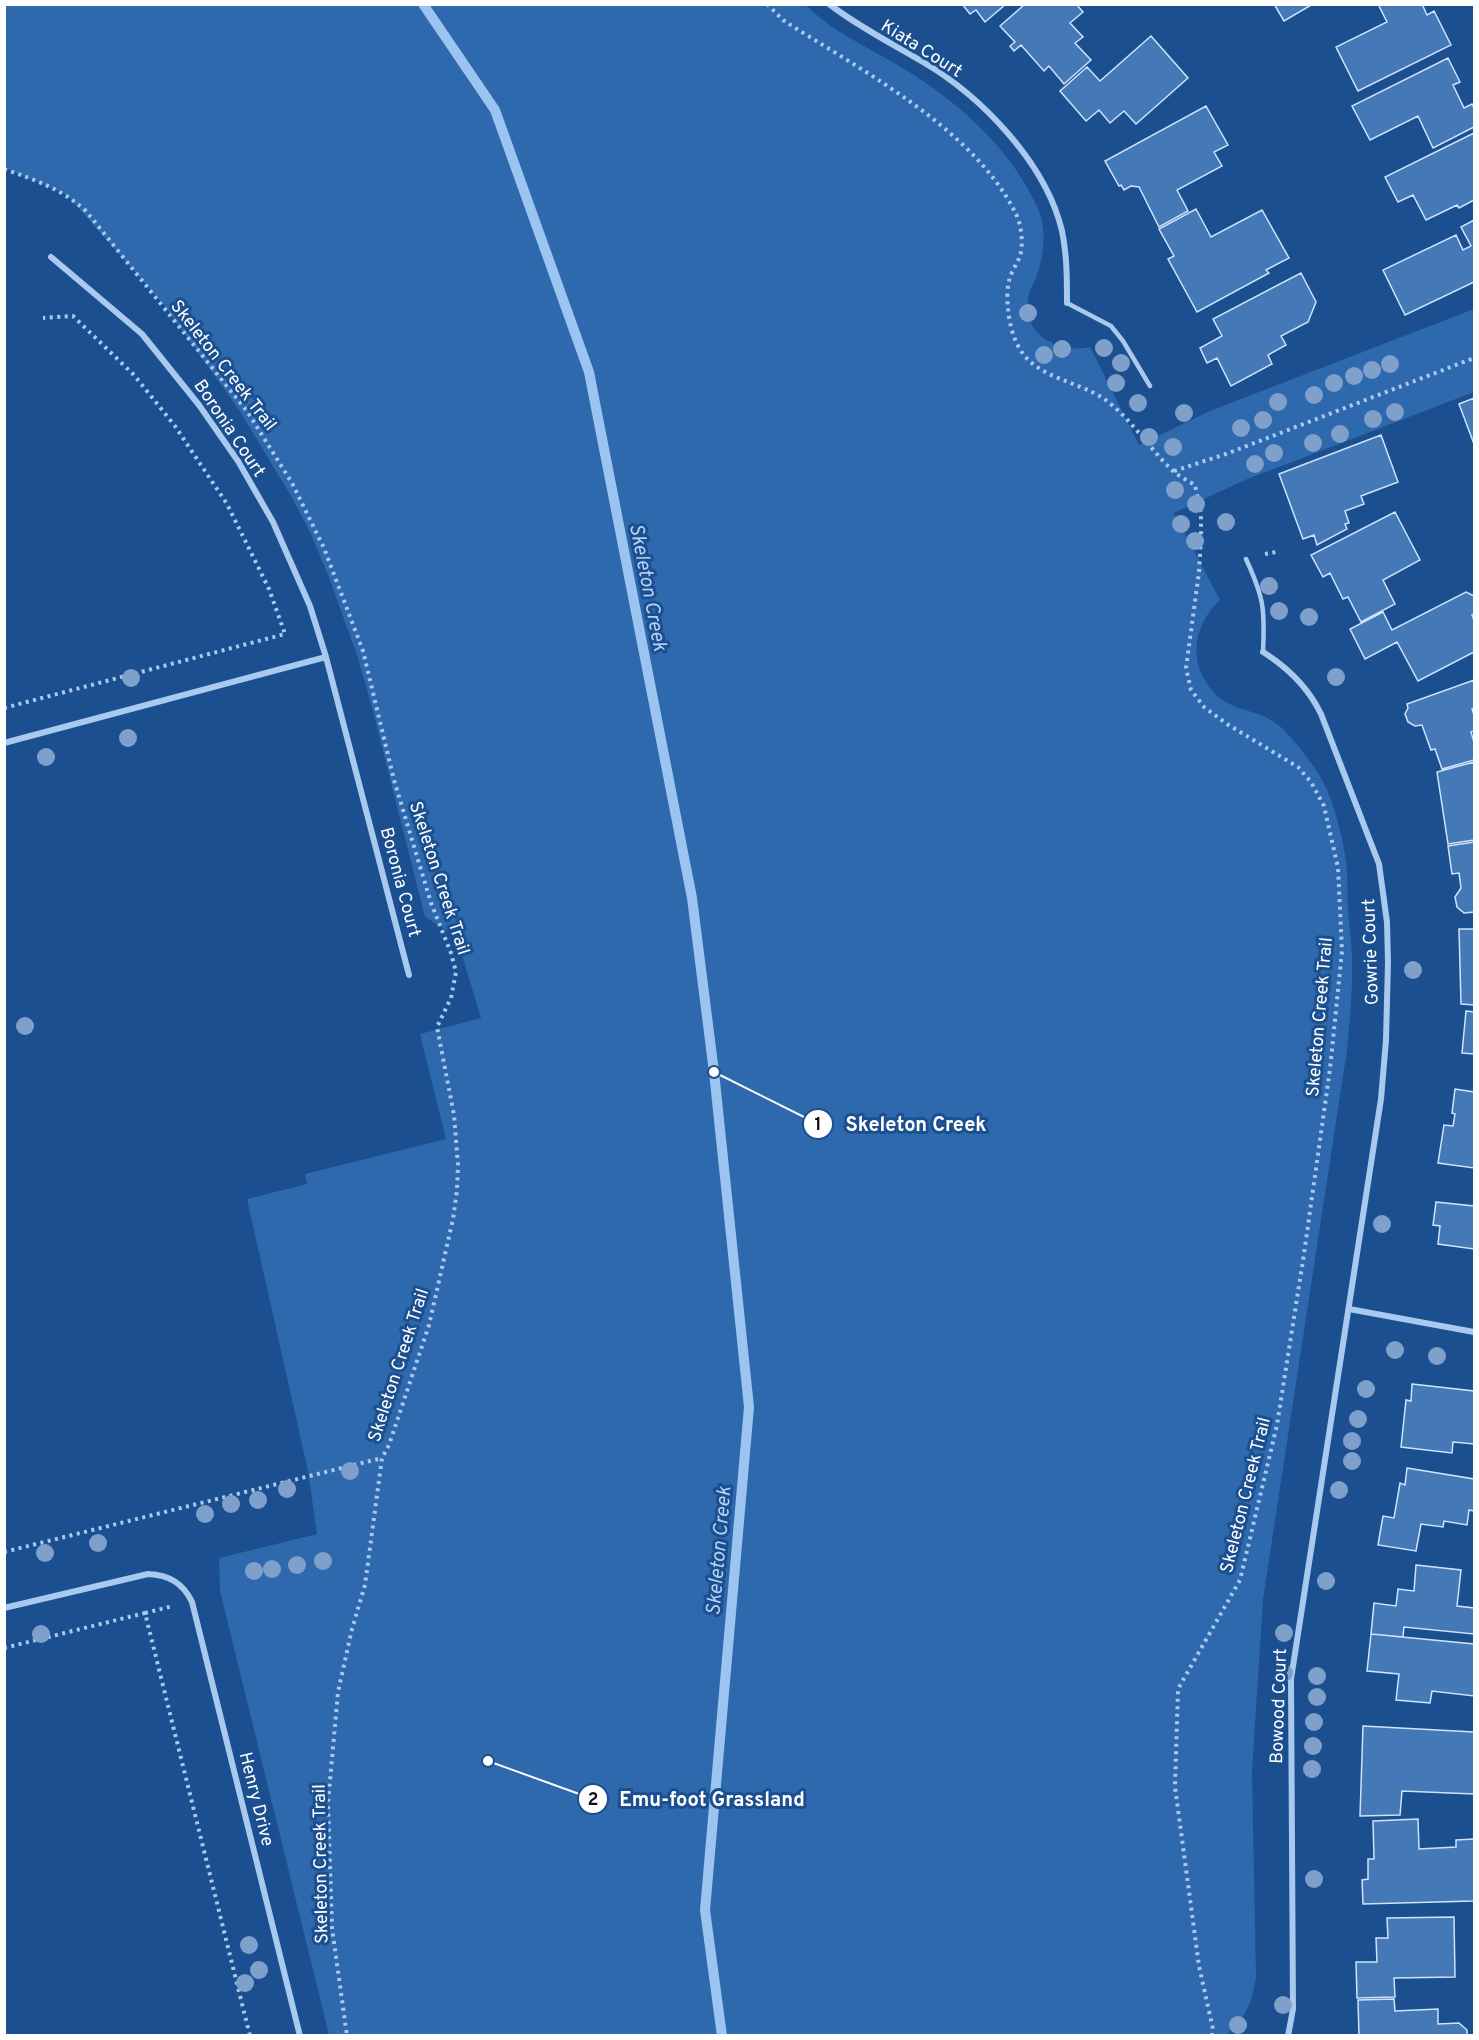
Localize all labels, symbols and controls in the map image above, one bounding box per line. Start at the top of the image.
street label: Kiata Court [876,15,966,83]
street label: Skeleton Creek Trail [165,296,281,436]
street label: Boronia Court [188,376,270,482]
water label: Skeleton Creek [622,521,672,654]
street label: Skeleton Creek Trail [403,799,474,958]
street label: Boronia Court [374,825,425,940]
street label: Gowrie Court [1358,898,1385,1006]
street label: Skeleton Creek Trail [1302,936,1339,1098]
callout: Skeleton Creek [803,1105,998,1143]
text: Skeleton Creek [845,1113,987,1139]
text: 1 [814,1114,822,1137]
street label: Skeleton Creek Trail [364,1286,435,1445]
street label: Skeleton Creek Trail [1216,1415,1277,1576]
water label: Skeleton Creek [701,1485,739,1617]
street label: Bowood Court [1266,1648,1293,1764]
street label: Henry Drive [233,1750,278,1849]
callout: Emu-foot Grassland [578,1780,817,1818]
street label: Skeleton Creek Trail [309,1784,334,1944]
text: Emu-foot Grassland [619,1788,805,1814]
text: 2 [587,1789,599,1812]

